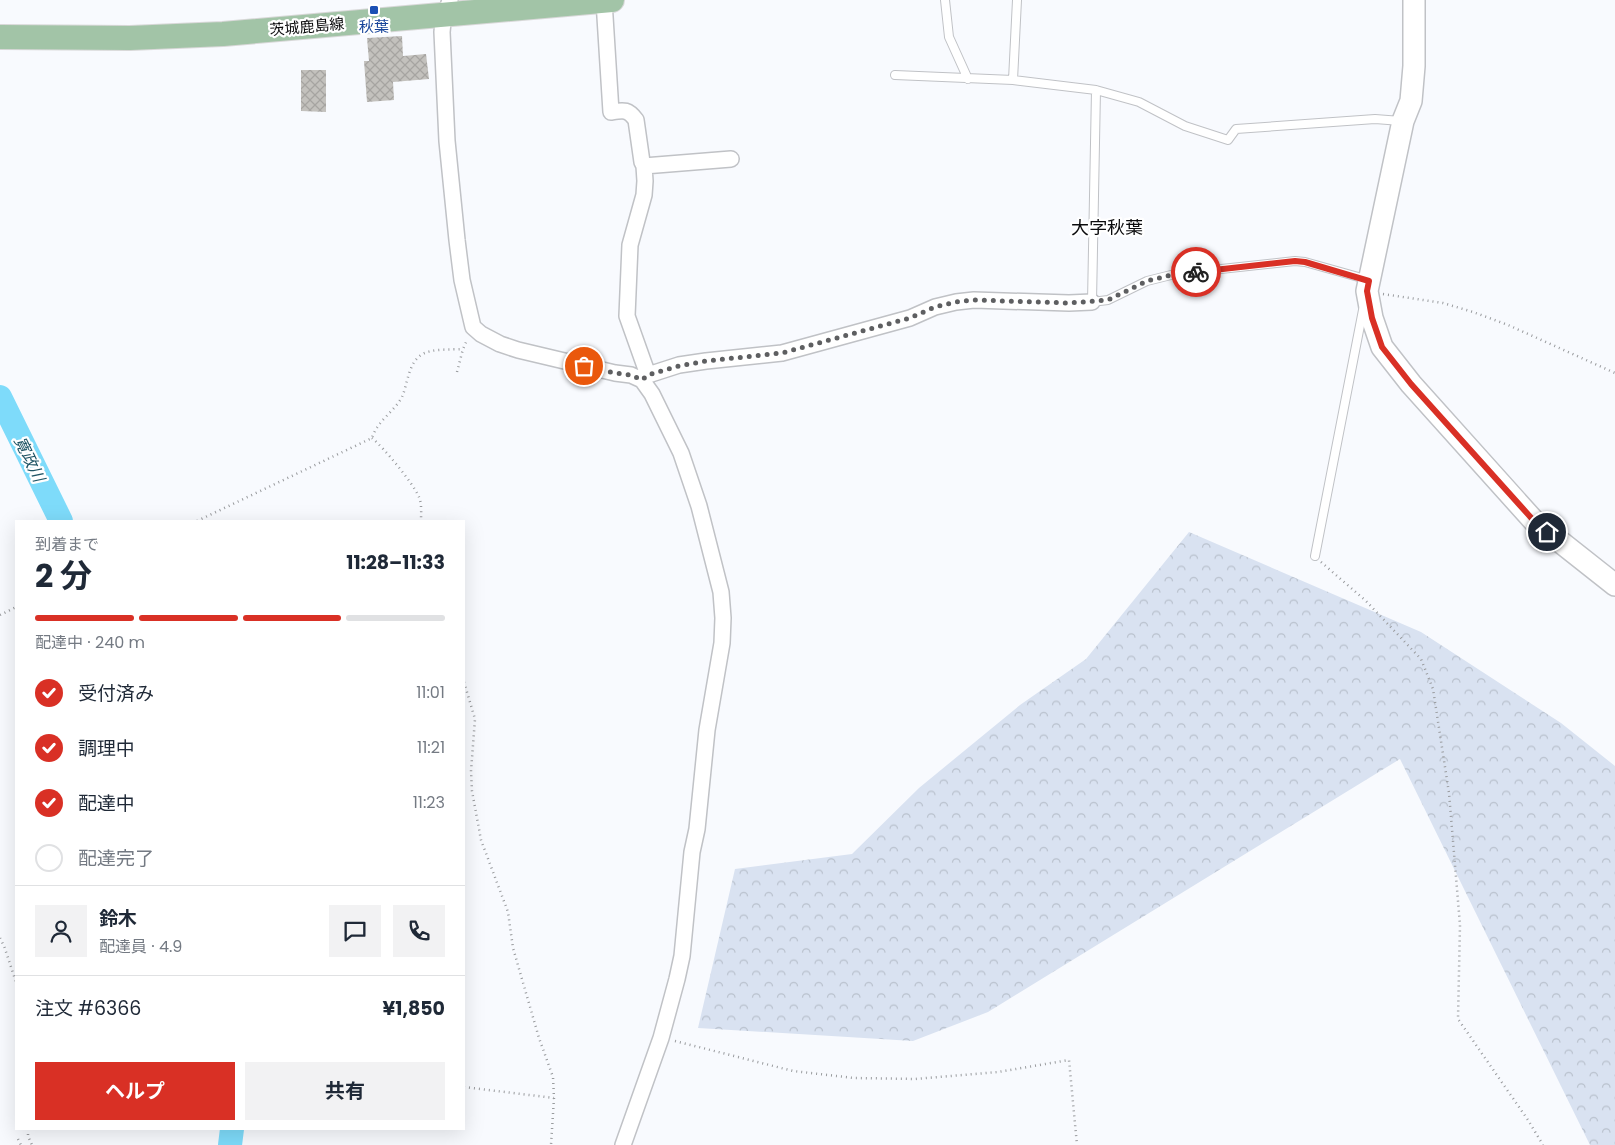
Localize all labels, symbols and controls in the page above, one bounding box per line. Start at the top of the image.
marker: 秋葉 [368,4,380,16]
street label: 茨城鹿島線 [269,13,345,40]
place label: 秋葉 [359,16,389,37]
district label: 大字秋葉 [1071,215,1143,240]
courier [1171,247,1221,297]
icon: bike [1182,258,1210,286]
pin [563,345,605,387]
icon: bag [570,352,598,380]
water label: 寛政川 [9,433,51,488]
pin [1526,511,1568,553]
icon: home [1533,518,1561,546]
text: 到着まで [35,533,99,556]
text: 11:28–11:33 [346,549,445,576]
text: 2 分 [35,553,92,598]
text: 配達中 · 240 m [35,631,145,654]
icon: check [35,679,63,707]
text: 受付済み [78,680,154,707]
text: 11:01 [416,681,445,704]
icon: check [35,734,63,762]
text: 調理中 [78,735,135,762]
text: 11:21 [417,736,445,759]
icon: check [35,789,63,817]
text: 配達中 [78,790,135,817]
text: 11:23 [413,791,445,814]
text: 配達完了 [78,845,154,872]
button: person [35,905,87,957]
text: 鈴木 [99,905,137,932]
button: chat [329,905,381,957]
button: phone [393,905,445,957]
text: 配達員 · 4.9 [99,935,182,958]
text: 注文 #6366 [35,995,141,1022]
text: ¥1,850 [383,995,445,1022]
button: ヘルプ [35,1062,235,1120]
button: 共有 [245,1062,445,1120]

